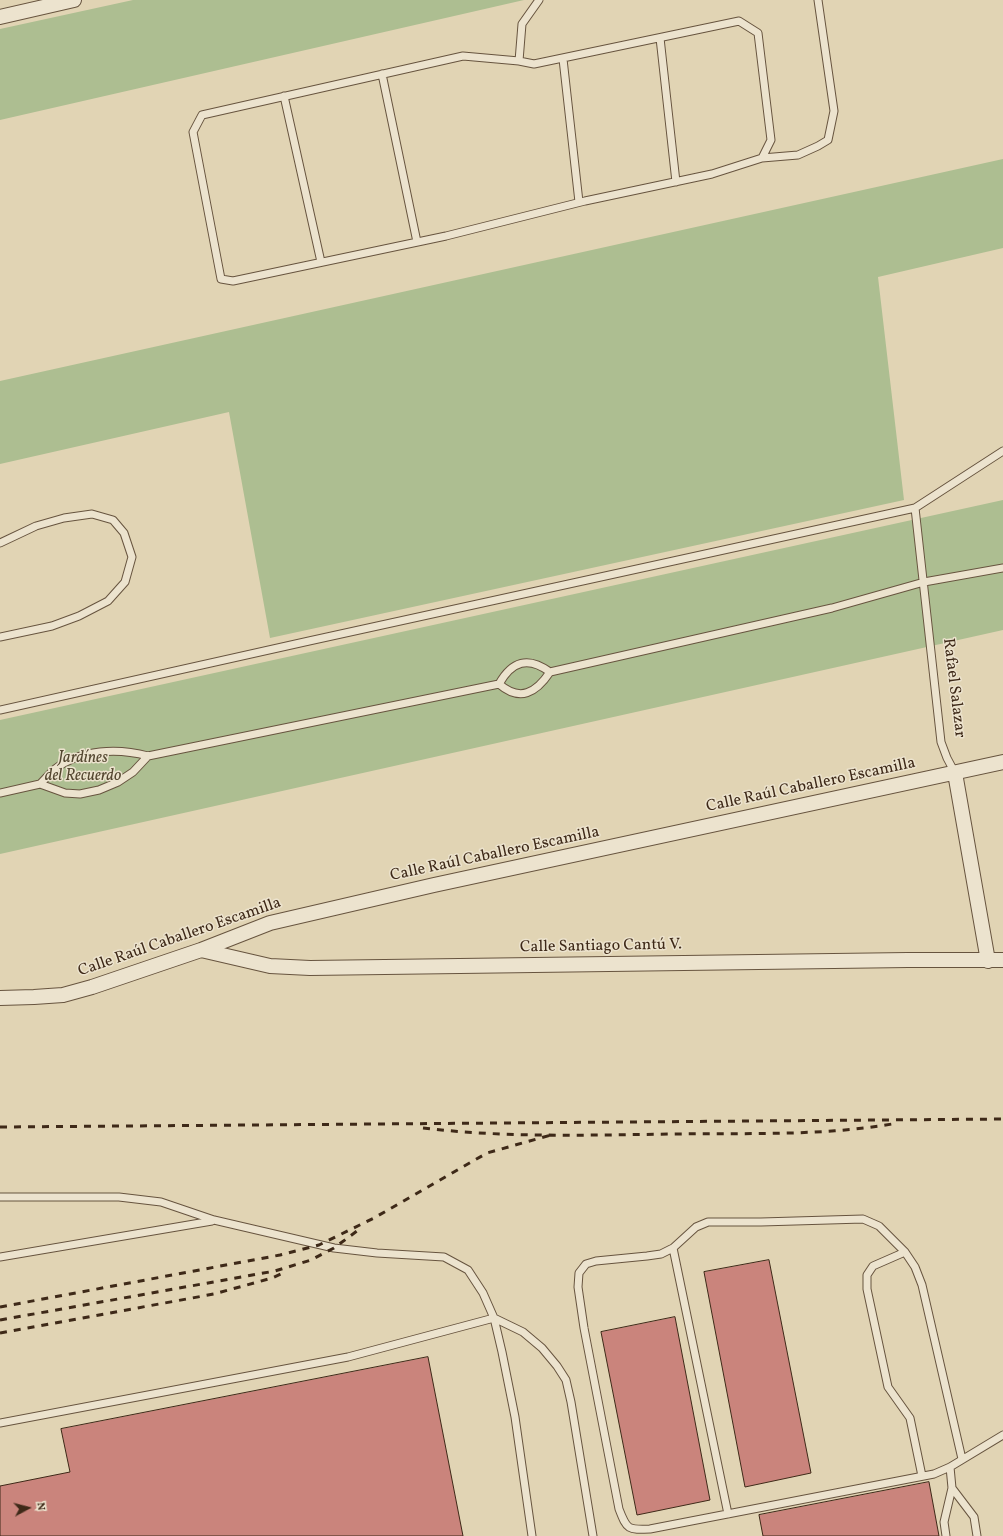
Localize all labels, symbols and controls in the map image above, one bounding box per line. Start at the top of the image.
street label: Rafael Salazar [937,637,969,739]
park label: Jardínes del Recuerdo [45,749,121,787]
street label: Calle Raúl Caballero Escamilla [705,754,917,818]
street label: Calle Raúl Caballero Escamilla [389,823,601,887]
street label: Calle Raúl Caballero Escamilla [76,894,284,982]
street label: Calle Santiago Cantú V. [520,936,682,958]
north arrow [8,1488,48,1528]
text: N [32,1502,48,1511]

